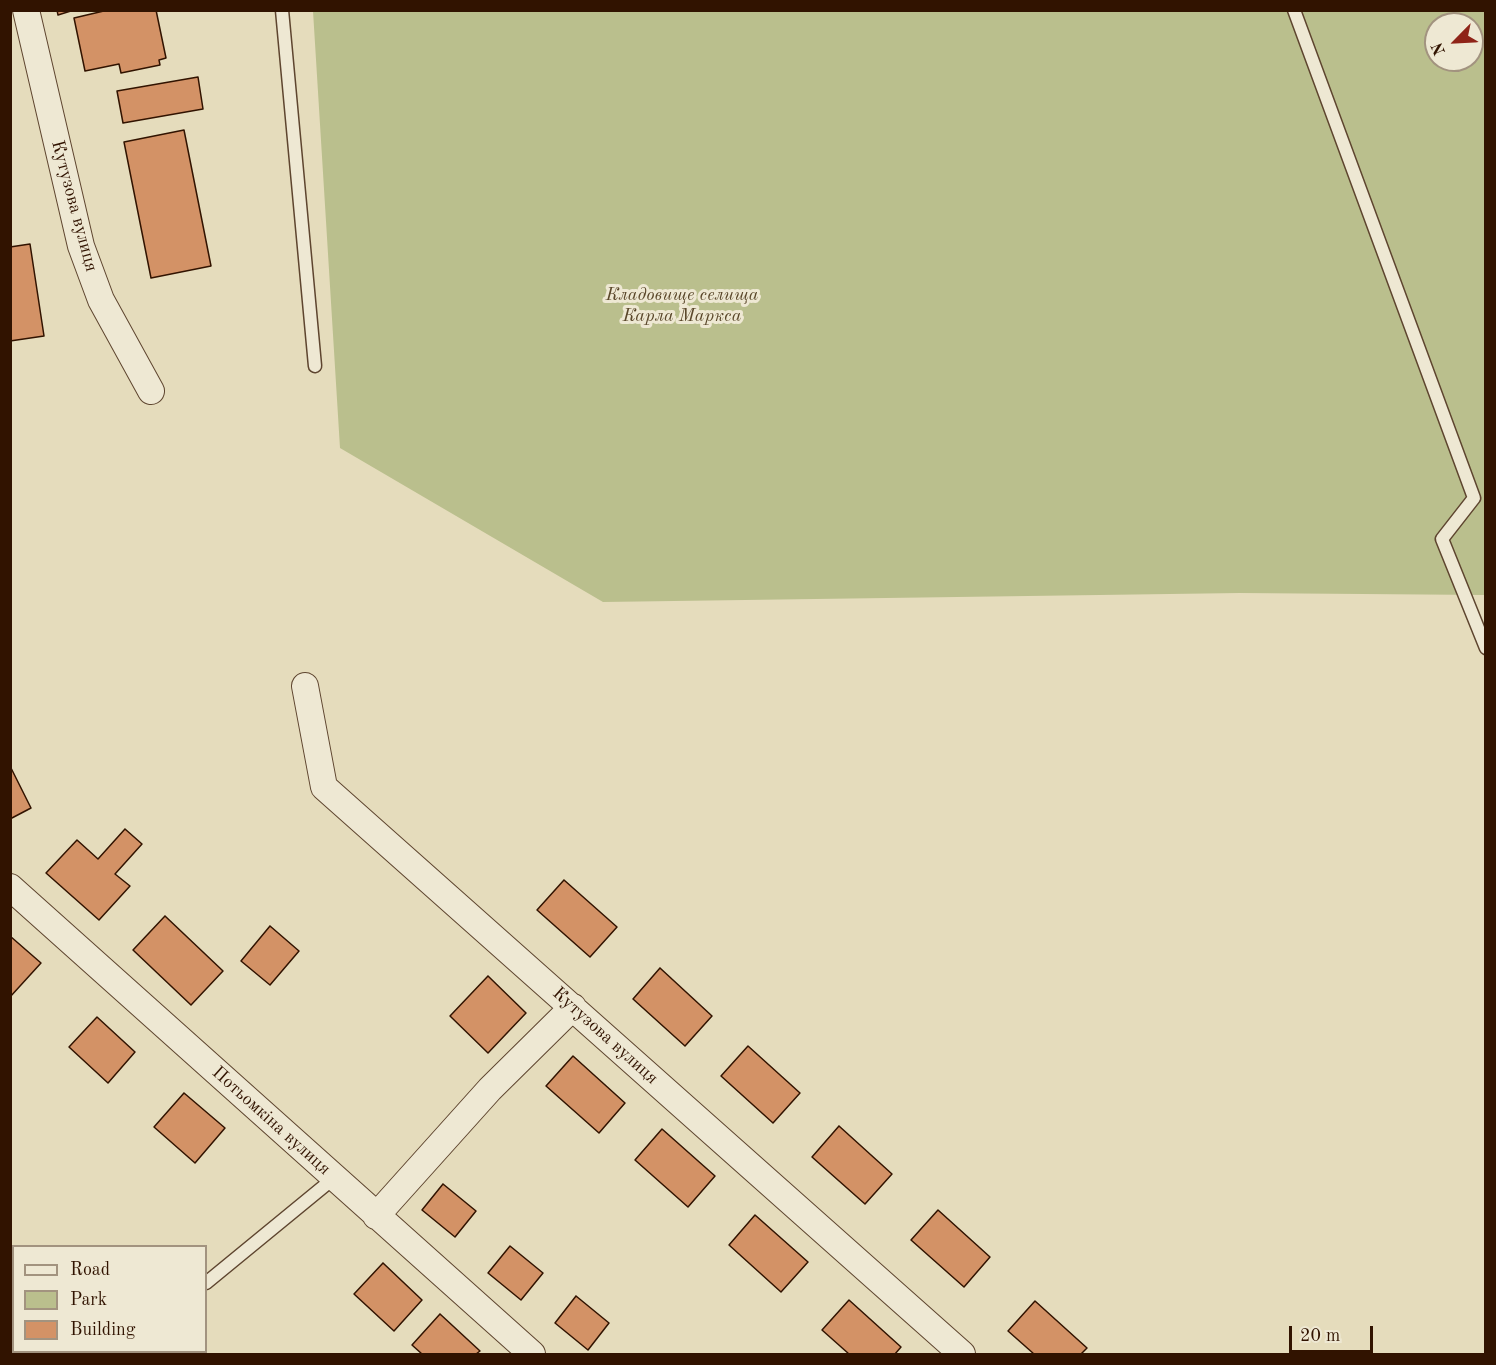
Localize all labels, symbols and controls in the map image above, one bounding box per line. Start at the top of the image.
north arrow [1424,12,1484,72]
text: N [1430,40,1449,57]
street label: Кутузова вулиця [46,138,102,274]
park label: Кладовище селища Карла Маркса [606,284,758,326]
street label: Кутузова вулиця [548,983,662,1089]
street label: Потьомкіна вулиця [207,1062,335,1180]
legend [12,1245,207,1353]
text: Road [70,1261,110,1279]
text: Park [70,1291,107,1309]
scale bar [1292,1314,1376,1352]
text: Building [70,1321,135,1339]
text: 20 m [1300,1327,1340,1345]

